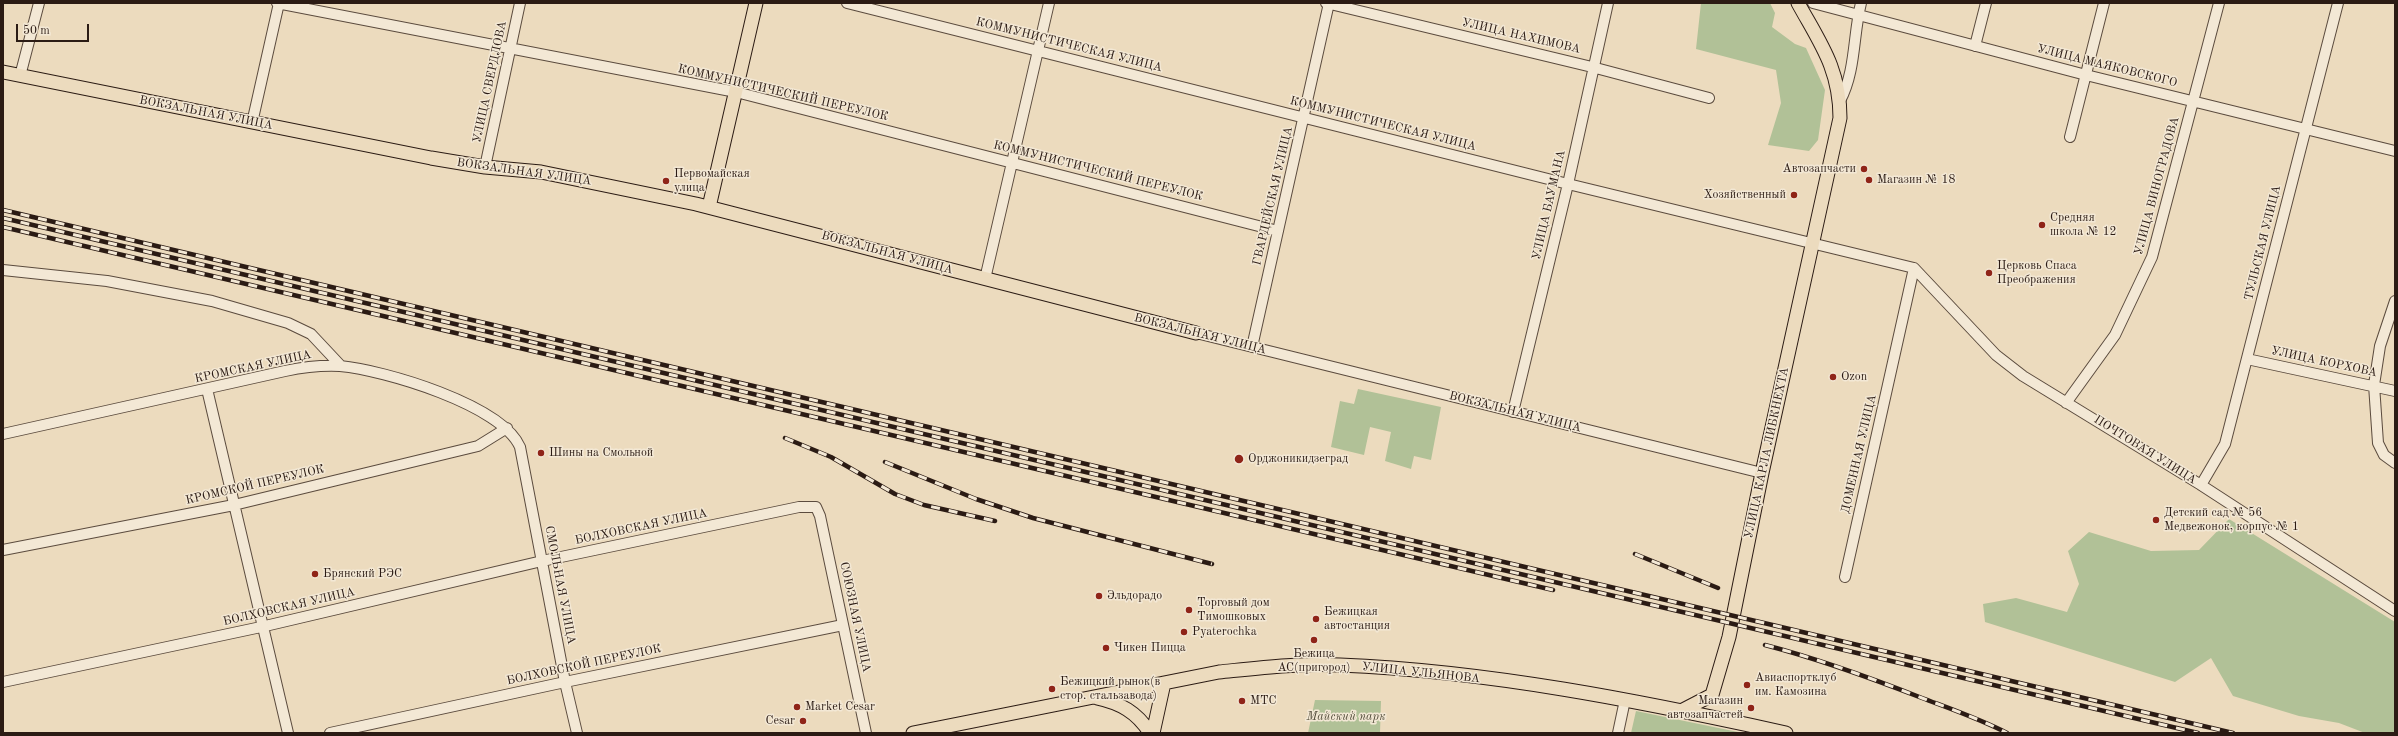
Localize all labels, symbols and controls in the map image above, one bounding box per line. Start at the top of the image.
street label: КОММУНИСТИЧЕСКАЯ УЛИЦА [974,15,1164,75]
street label: УЛИЦА НАХИМОВА [1460,15,1582,57]
scale bar [18,16,91,42]
street label: УЛИЦА СВЕРДЛОВА [470,20,510,144]
text: 50 m [23,25,50,37]
street label: УЛИЦА МАЯКОВСКОГО [2035,42,2179,90]
street label: КОММУНИСТИЧЕСКИЙ ПЕРЕУЛОК [676,62,890,124]
street label: ВОКЗАЛЬНАЯ УЛИЦА [138,93,274,133]
street label: КОММУНИСТИЧЕСКАЯ УЛИЦА [1288,94,1478,154]
street label: УЛИЦА ВИНОГРАДОВА [2132,115,2182,257]
street label: ГВАРДЕЙСКАЯ УЛИЦА [1250,125,1296,267]
street label: КОММУНИСТИЧЕСКИЙ ПЕРЕУЛОК [992,138,1204,204]
street label: УЛИЦА БАУМАНА [1529,149,1569,261]
street label: ВОКЗАЛЬНАЯ УЛИЦА [456,155,592,189]
place label: Автозапчасти [1782,162,1856,176]
marker: Автозапчасти [1859,164,1869,174]
place label: Первомайская улица [674,167,750,195]
place label: Магазин № 18 [1877,173,1955,187]
marker: Магазин № 18 [1864,175,1874,185]
marker: Первомайская улица [661,176,671,186]
street label: ТУЛЬСКАЯ УЛИЦА [2242,184,2284,302]
place label: Хозяйственный [1704,188,1786,202]
marker: Хозяйственный [1789,190,1799,200]
place label: Средняя школа № 12 [2050,211,2117,239]
marker: Средняя школа № 12 [2037,220,2047,230]
street label: ВОКЗАЛЬНАЯ УЛИЦА [820,228,954,278]
place label: Церковь Спаса Преображения [1997,259,2077,287]
marker: Церковь Спаса Преображения [1984,268,1994,278]
street label: ВОКЗАЛЬНАЯ УЛИЦА [1132,311,1268,357]
street label: УЛИЦА КОРХОВА [2270,344,2378,380]
street label: КРОМСКАЯ УЛИЦА [193,348,313,386]
street label: УЛИЦА КАРЛА ЛИБКНЕХТА [1742,366,1792,540]
place label: Ozon [1841,370,1867,384]
marker: Ozon [1828,372,1838,382]
street label: ВОКЗАЛЬНАЯ УЛИЦА [1447,389,1583,435]
street label: ДОМЕННАЯ УЛИЦА [1838,393,1880,515]
street label: ПОЧТОВАЯ УЛИЦА [2091,413,2199,487]
place label: Шины на Смольной [549,446,653,460]
marker: Шины на Смольной [536,448,546,458]
place label: Орджоникидзеград [1248,452,1348,466]
marker: Орджоникидзеград [1233,453,1245,465]
street label: КРОМСКОЙ ПЕРЕУЛОК [184,462,326,508]
street label: БОЛХОВСКАЯ УЛИЦА [574,506,708,548]
place label: Детский сад № 56 Медвежонок, корпус № 1 [2164,506,2299,534]
marker: Детский сад № 56 Медвежонок, корпус № 1 [2151,515,2161,525]
street label: СМОЛЬНАЯ УЛИЦА [541,524,579,646]
street label: СОЮЗНАЯ УЛИЦА [836,560,874,674]
place label: Брянский РЭС [323,567,402,581]
marker: Брянский РЭС [310,569,320,579]
street label: БОЛХОВСКАЯ УЛИЦА [222,585,356,629]
place label: Эльдорадо [1107,589,1162,603]
marker: Эльдорадо [1094,591,1104,601]
place label: Торговый дом Тимошковых [1197,596,1270,624]
marker: Торговый дом Тимошковых [1184,605,1194,615]
place label: Бежицкая автостанция [1324,605,1390,633]
marker: Бежицкая автостанция [1311,614,1321,624]
place label: Pyaterochka [1192,625,1257,639]
marker: Pyaterochka [1179,627,1189,637]
marker: Бежица АС(пригород) [1309,635,1319,645]
place label: Чикен Пицца [1114,641,1186,655]
street label: БОЛХОВСКОЙ ПЕРЕУЛОК [505,642,663,688]
marker: Чикен Пицца [1101,643,1111,653]
place label: Бежица АС(пригород) [1277,647,1351,675]
street label: УЛИЦА УЛЬЯНОВА [1361,660,1481,686]
place label: Авиаспортклуб им. Камозина [1755,671,1836,699]
place label: Бежицкий рынок(в стор. стальзавода) [1060,675,1160,703]
marker: Авиаспортклуб им. Камозина [1742,680,1752,690]
marker: Бежицкий рынок(в стор. стальзавода) [1047,684,1057,694]
place label: МТС [1250,694,1277,708]
place label: Магазин автозапчастей [1667,694,1743,722]
marker: МТС [1237,696,1247,706]
place label: Market Cesar [805,700,875,714]
marker: Market Cesar [792,702,802,712]
marker: Магазин автозапчастей [1746,703,1756,713]
park label: Майский парк [1306,710,1386,724]
place label: Cesar [765,714,795,728]
marker: Cesar [798,716,808,726]

